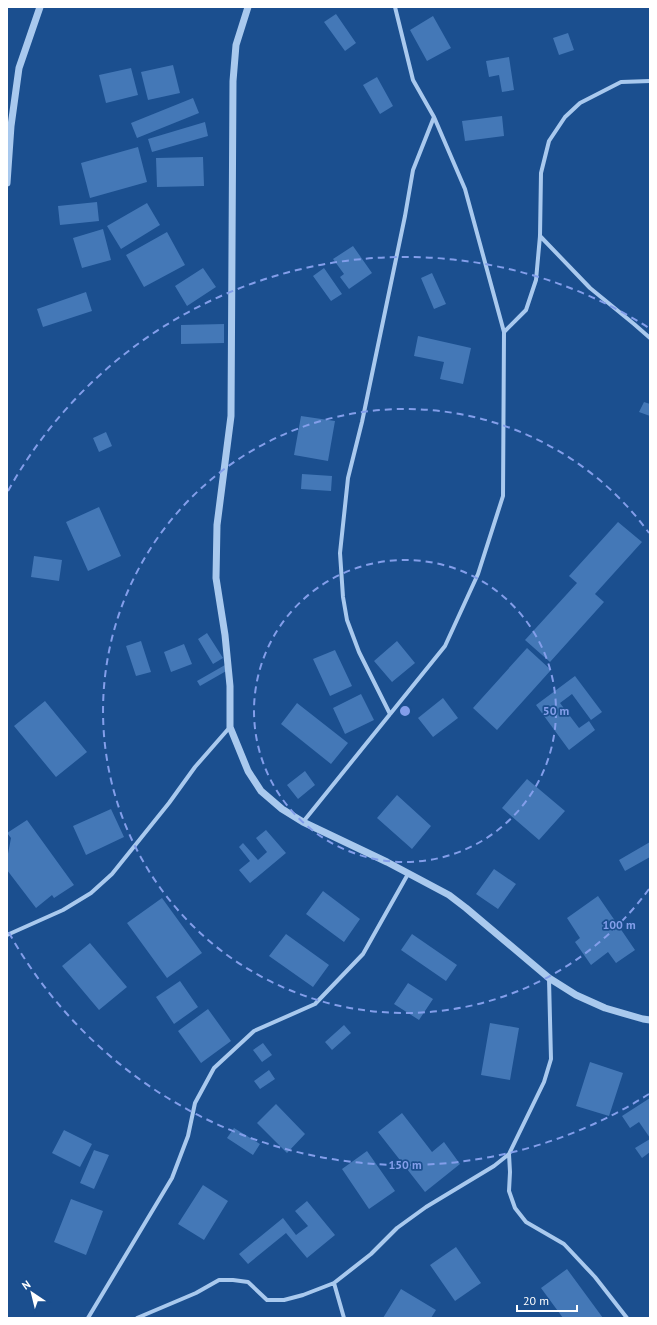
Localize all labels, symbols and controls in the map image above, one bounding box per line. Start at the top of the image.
text: 50 m [543,703,569,718]
centre of rings [398,704,412,718]
text: 100 m [602,917,636,932]
text: 150 m [388,1157,422,1172]
north arrow [12,1273,52,1313]
text: N [19,1277,33,1293]
scale bar [517,1287,577,1313]
text: 20 m [523,1293,549,1308]

